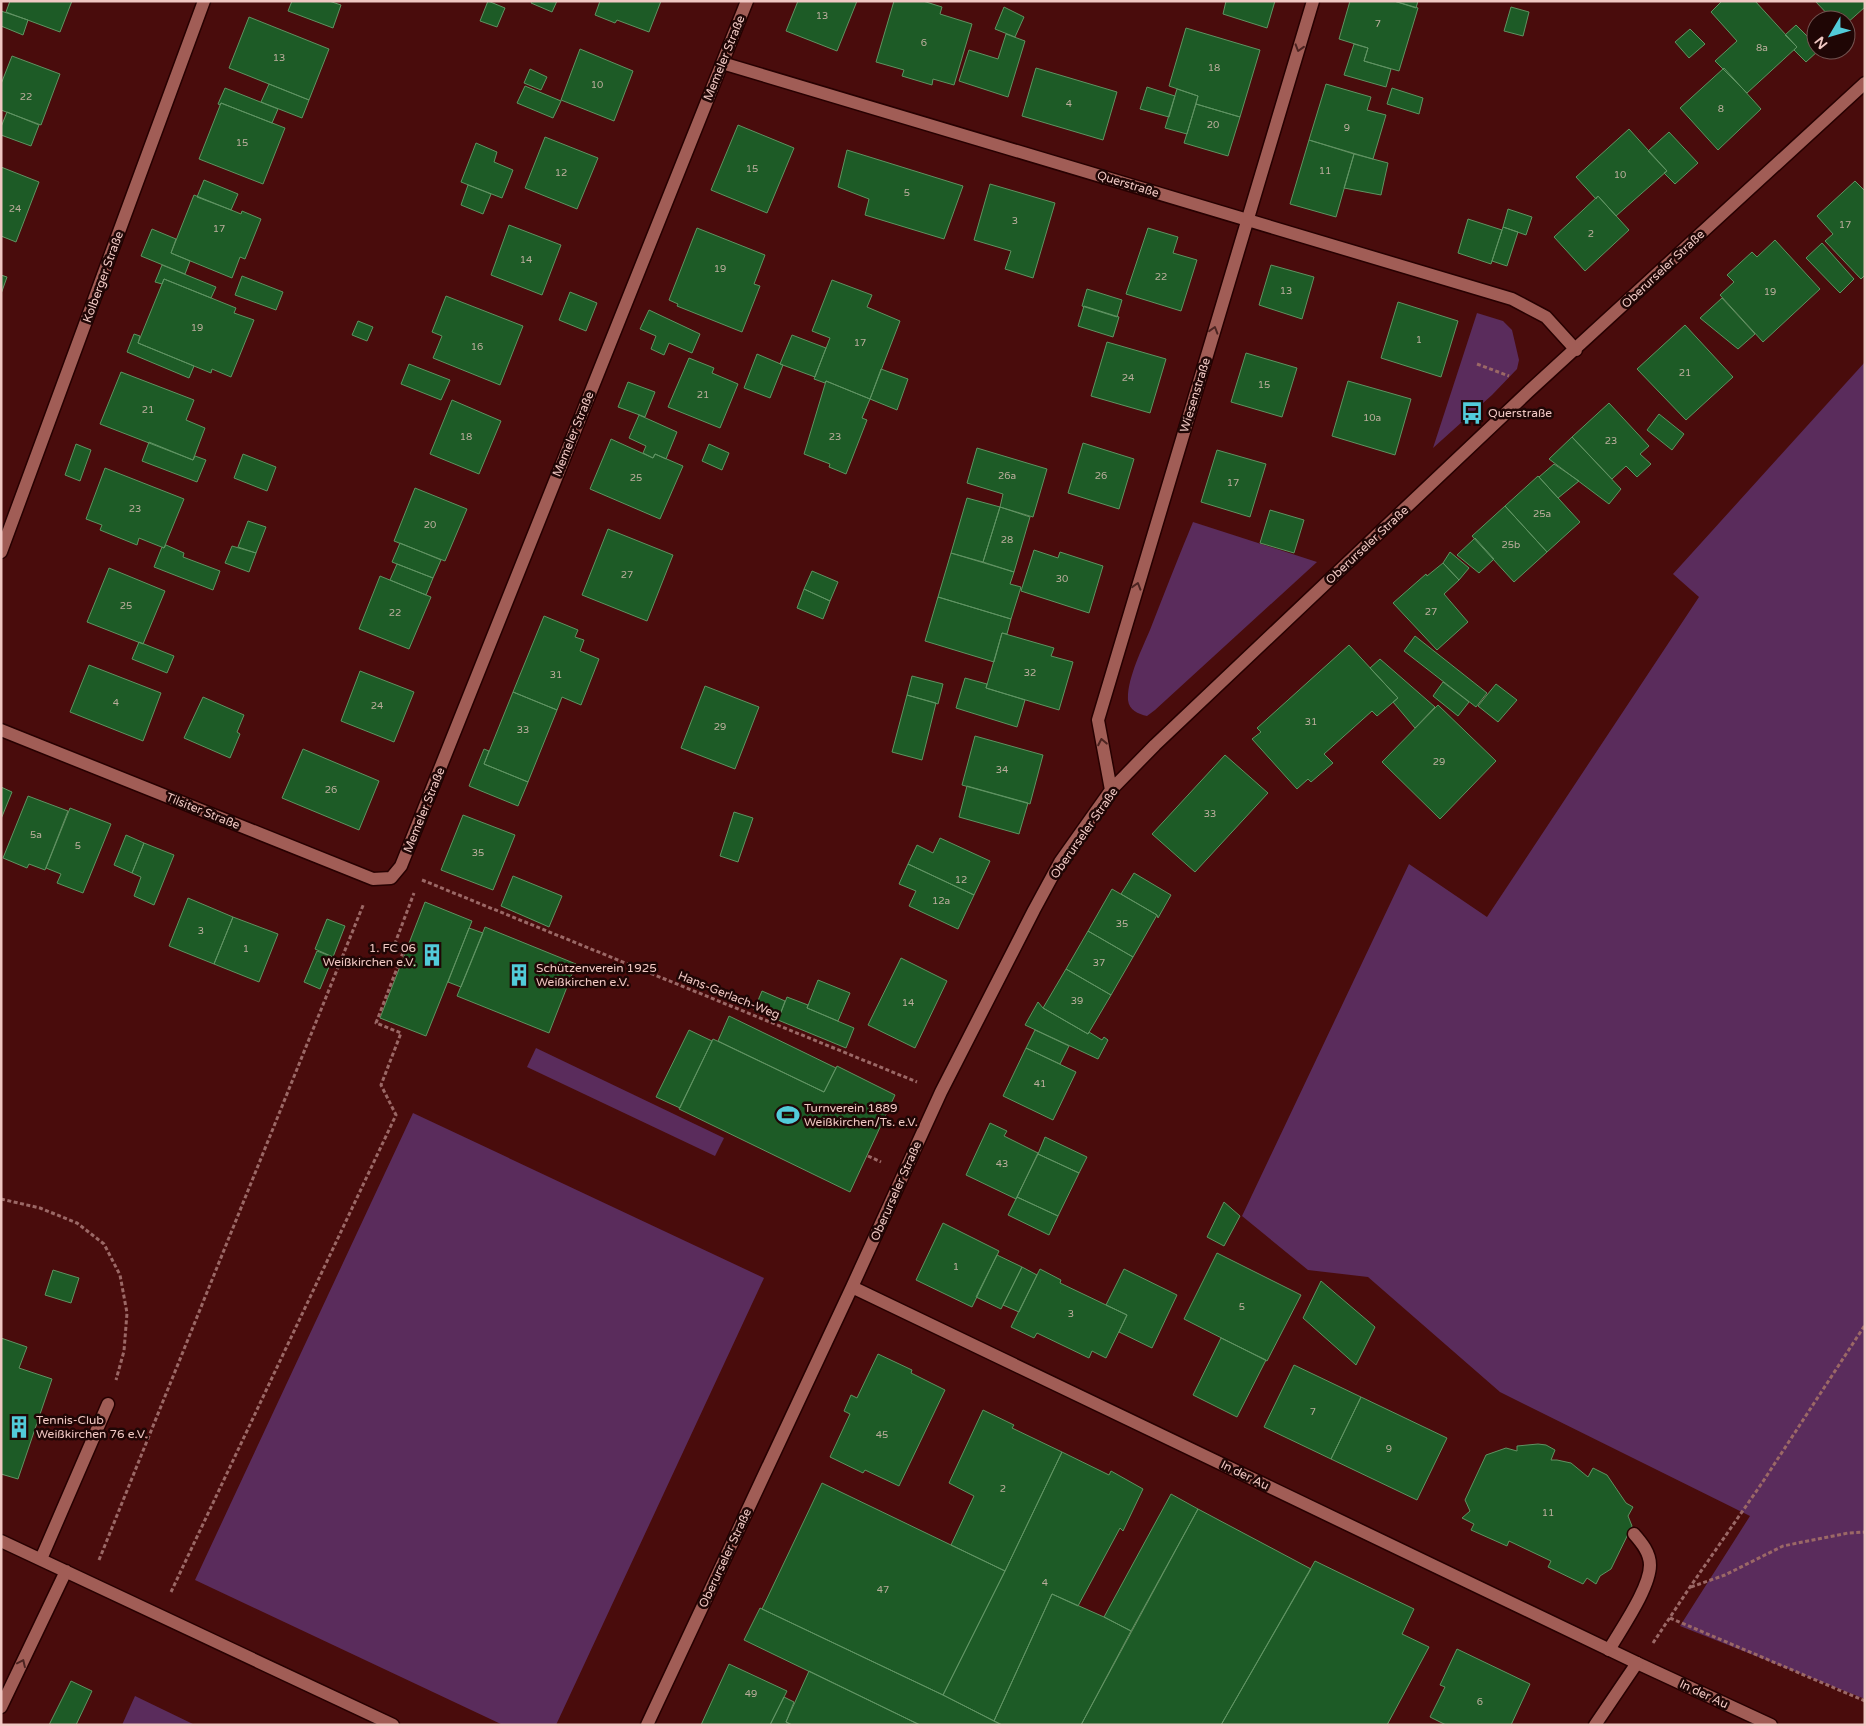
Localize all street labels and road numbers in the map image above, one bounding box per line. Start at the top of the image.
street label: Memeler Straße [701,13,748,103]
street label: Querstraße [1095,168,1161,200]
street label: Oberurseler Straße [1619,227,1707,311]
street label: Kolberger Straße [80,229,126,325]
street label: Wiesenstraße [1177,356,1213,434]
street label: Memeler Straße [550,389,597,479]
street label: Oberurseler Straße [1323,503,1411,587]
street label: Memeler Straße [401,765,448,855]
street label: Oberurseler Straße [1047,785,1121,881]
street label: Tilsiter Straße [164,790,242,832]
street label: Hans-Gerlach-Weg [676,968,782,1022]
street label: Oberurseler Straße [868,1139,924,1243]
street label: In der Au [1219,1457,1271,1493]
street label: Oberurseler Straße [696,1506,754,1610]
street label: In der Au [1678,1677,1730,1711]

